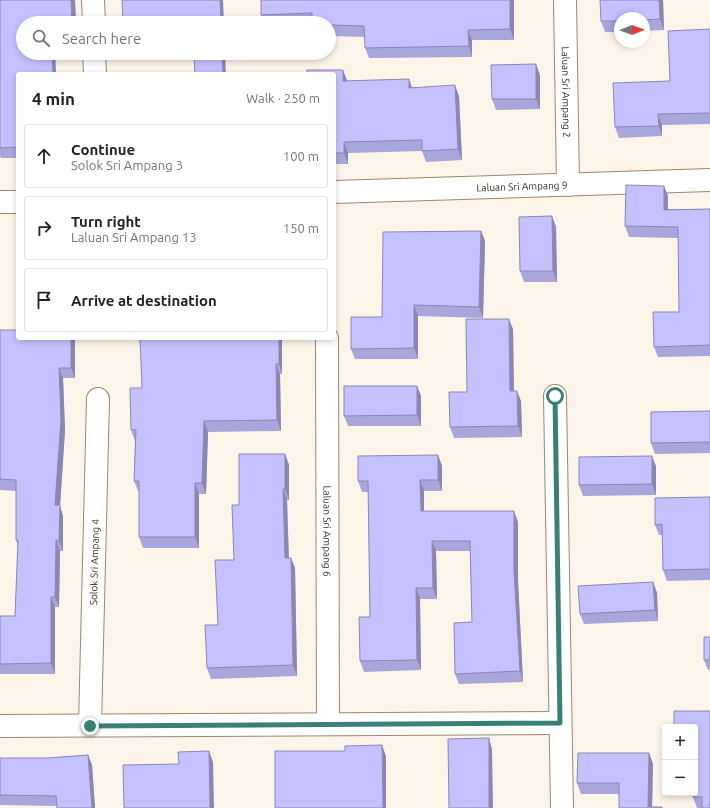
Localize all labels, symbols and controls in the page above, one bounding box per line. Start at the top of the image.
north arrow [614,12,650,48]
search box [16,16,336,60]
icon: search [30,27,52,49]
text: Search here [62,30,141,47]
street label: Laluan Sri Ampang 2 [560,46,573,138]
text: 4 min [32,89,75,108]
text: Walk · 250 m [246,91,320,105]
text: Continue [71,141,135,158]
icon: ahead [33,145,55,167]
text: 100 m [283,149,319,163]
text: Solok Sri Ampang 3 [71,158,183,172]
street label: Laluan Sri Ampang 9 [476,179,568,193]
text: Turn right [71,213,141,230]
icon: right [33,217,55,239]
text: 150 m [283,221,319,235]
text: Laluan Sri Ampang 13 [71,230,197,244]
icon: arrive [33,289,55,311]
text: Arrive at destination [71,292,217,309]
route start [546,387,564,405]
street label: Laluan Sri Ampang 6 [322,485,333,577]
street label: Solok Sri Ampang 4 [87,518,101,605]
route end [81,717,99,735]
map controls [662,724,698,796]
button: + [662,724,698,760]
button: − [662,760,698,796]

